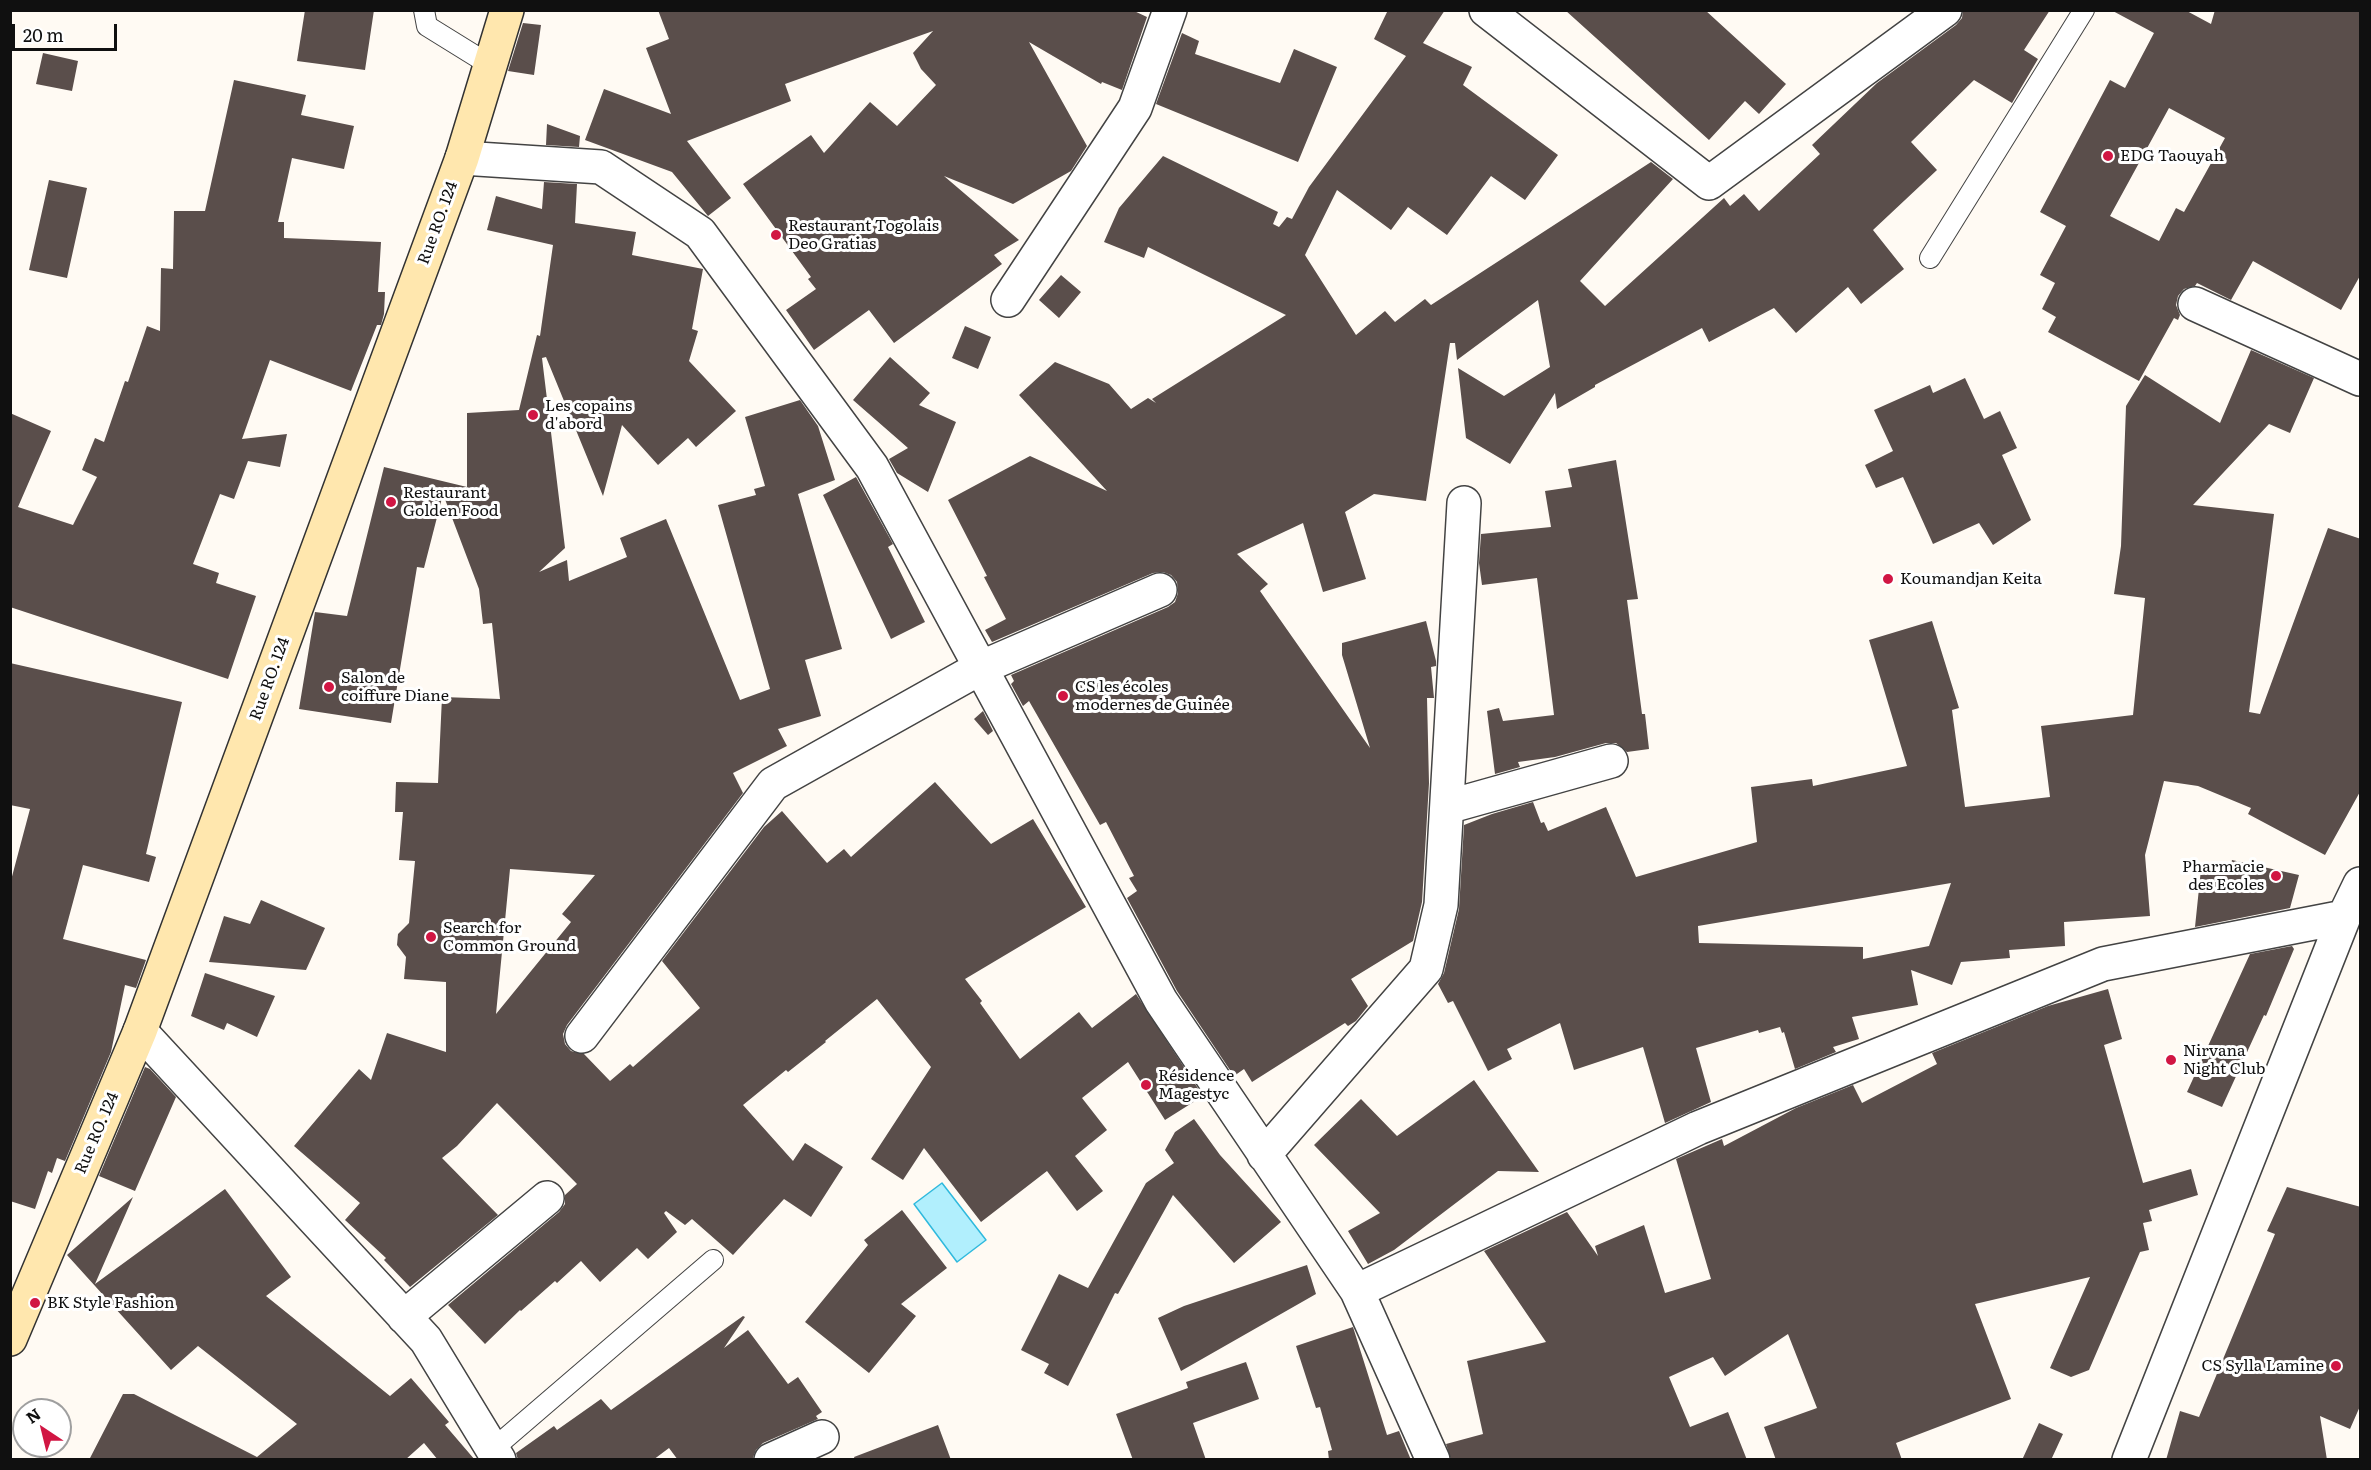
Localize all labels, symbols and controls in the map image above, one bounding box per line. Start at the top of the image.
scale bar [15,12,120,50]
text: 20 m [23,21,64,48]
place label: EDG Taouyah [2120,146,2224,166]
marker: EDG Taouyah [2101,149,2115,163]
street label: Rue RO. 124 [414,179,462,267]
place label: Restaurant Togolais Deo Gratias [788,216,939,254]
marker: Restaurant Togolais Deo Gratias [769,228,783,242]
place label: Les copains d'abord [545,396,632,434]
marker: Les copains d'abord [526,408,540,422]
place label: Restaurant Golden Food [403,483,499,521]
marker: Restaurant Golden Food [384,495,398,509]
place label: Koumandjan Keita [1900,569,2042,589]
marker: Koumandjan Keita [1881,572,1895,586]
street label: Rue RO. 124 [246,635,294,723]
place label: Salon de coiffure Diane [341,668,449,706]
place label: CS les écoles modernes de Guinée [1075,677,1230,715]
marker: Salon de coiffure Diane [322,680,336,694]
marker: CS les écoles modernes de Guinée [1056,689,1070,703]
place label: Pharmacie des Ecoles [2182,857,2264,895]
marker: Pharmacie des Ecoles [2269,869,2283,883]
place label: Search for Common Ground [443,918,576,956]
marker: Search for Common Ground [424,930,438,944]
place label: Nirvana Night Club [2183,1041,2265,1079]
marker: Nirvana Night Club [2164,1053,2178,1067]
place label: Résidence Magestyc [1158,1066,1234,1104]
marker: Résidence Magestyc [1139,1078,1153,1092]
street label: Rue RO. 124 [71,1089,123,1177]
place label: BK Style Fashion [47,1293,175,1313]
marker: BK Style Fashion [28,1296,42,1310]
place label: CS Sylla Lamine [2201,1356,2324,1376]
marker: CS Sylla Lamine [2329,1359,2343,1373]
north arrow [12,1398,72,1458]
text: N [20,1401,45,1429]

